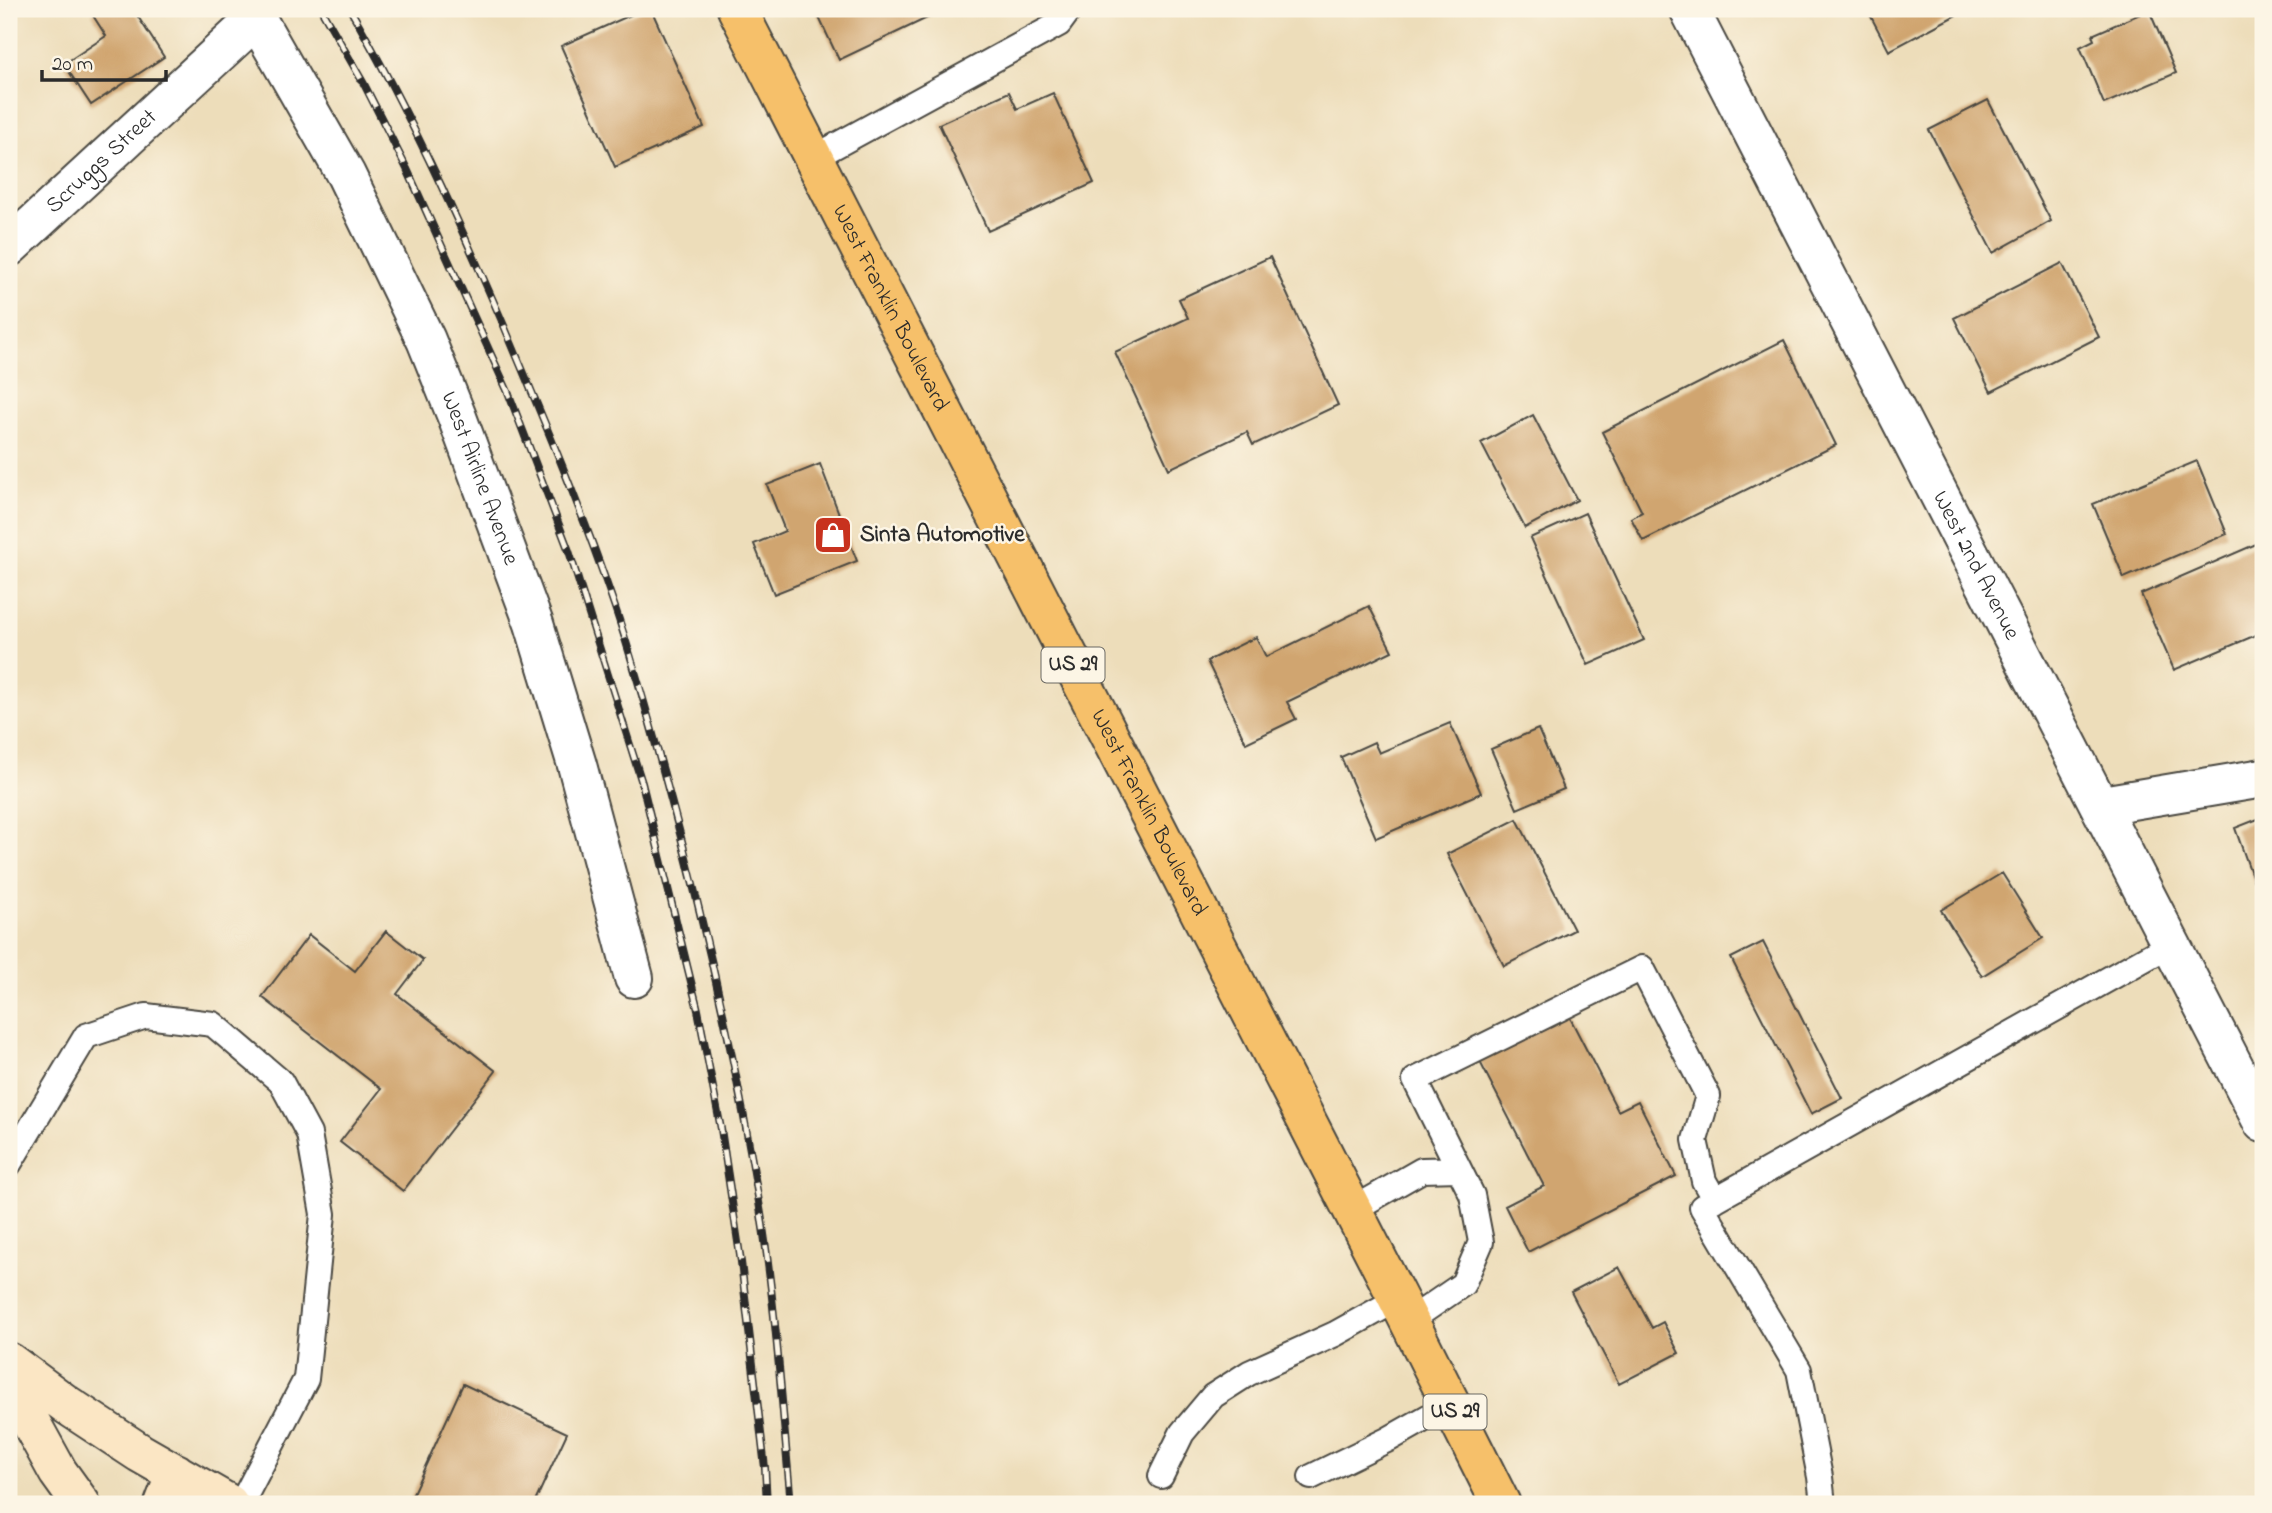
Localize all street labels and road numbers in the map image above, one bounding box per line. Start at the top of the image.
street label: Scruggs Street [38,101,165,222]
street label: West Franklin Boulevard [823,199,957,417]
street label: West Airline Avenue [432,387,527,570]
street label: West 2nd Avenue [1924,485,2028,646]
road number: US 29 [1042,648,1104,682]
street label: West Franklin Boulevard [1082,703,1216,922]
road number: US 29 [1424,1394,1486,1430]

